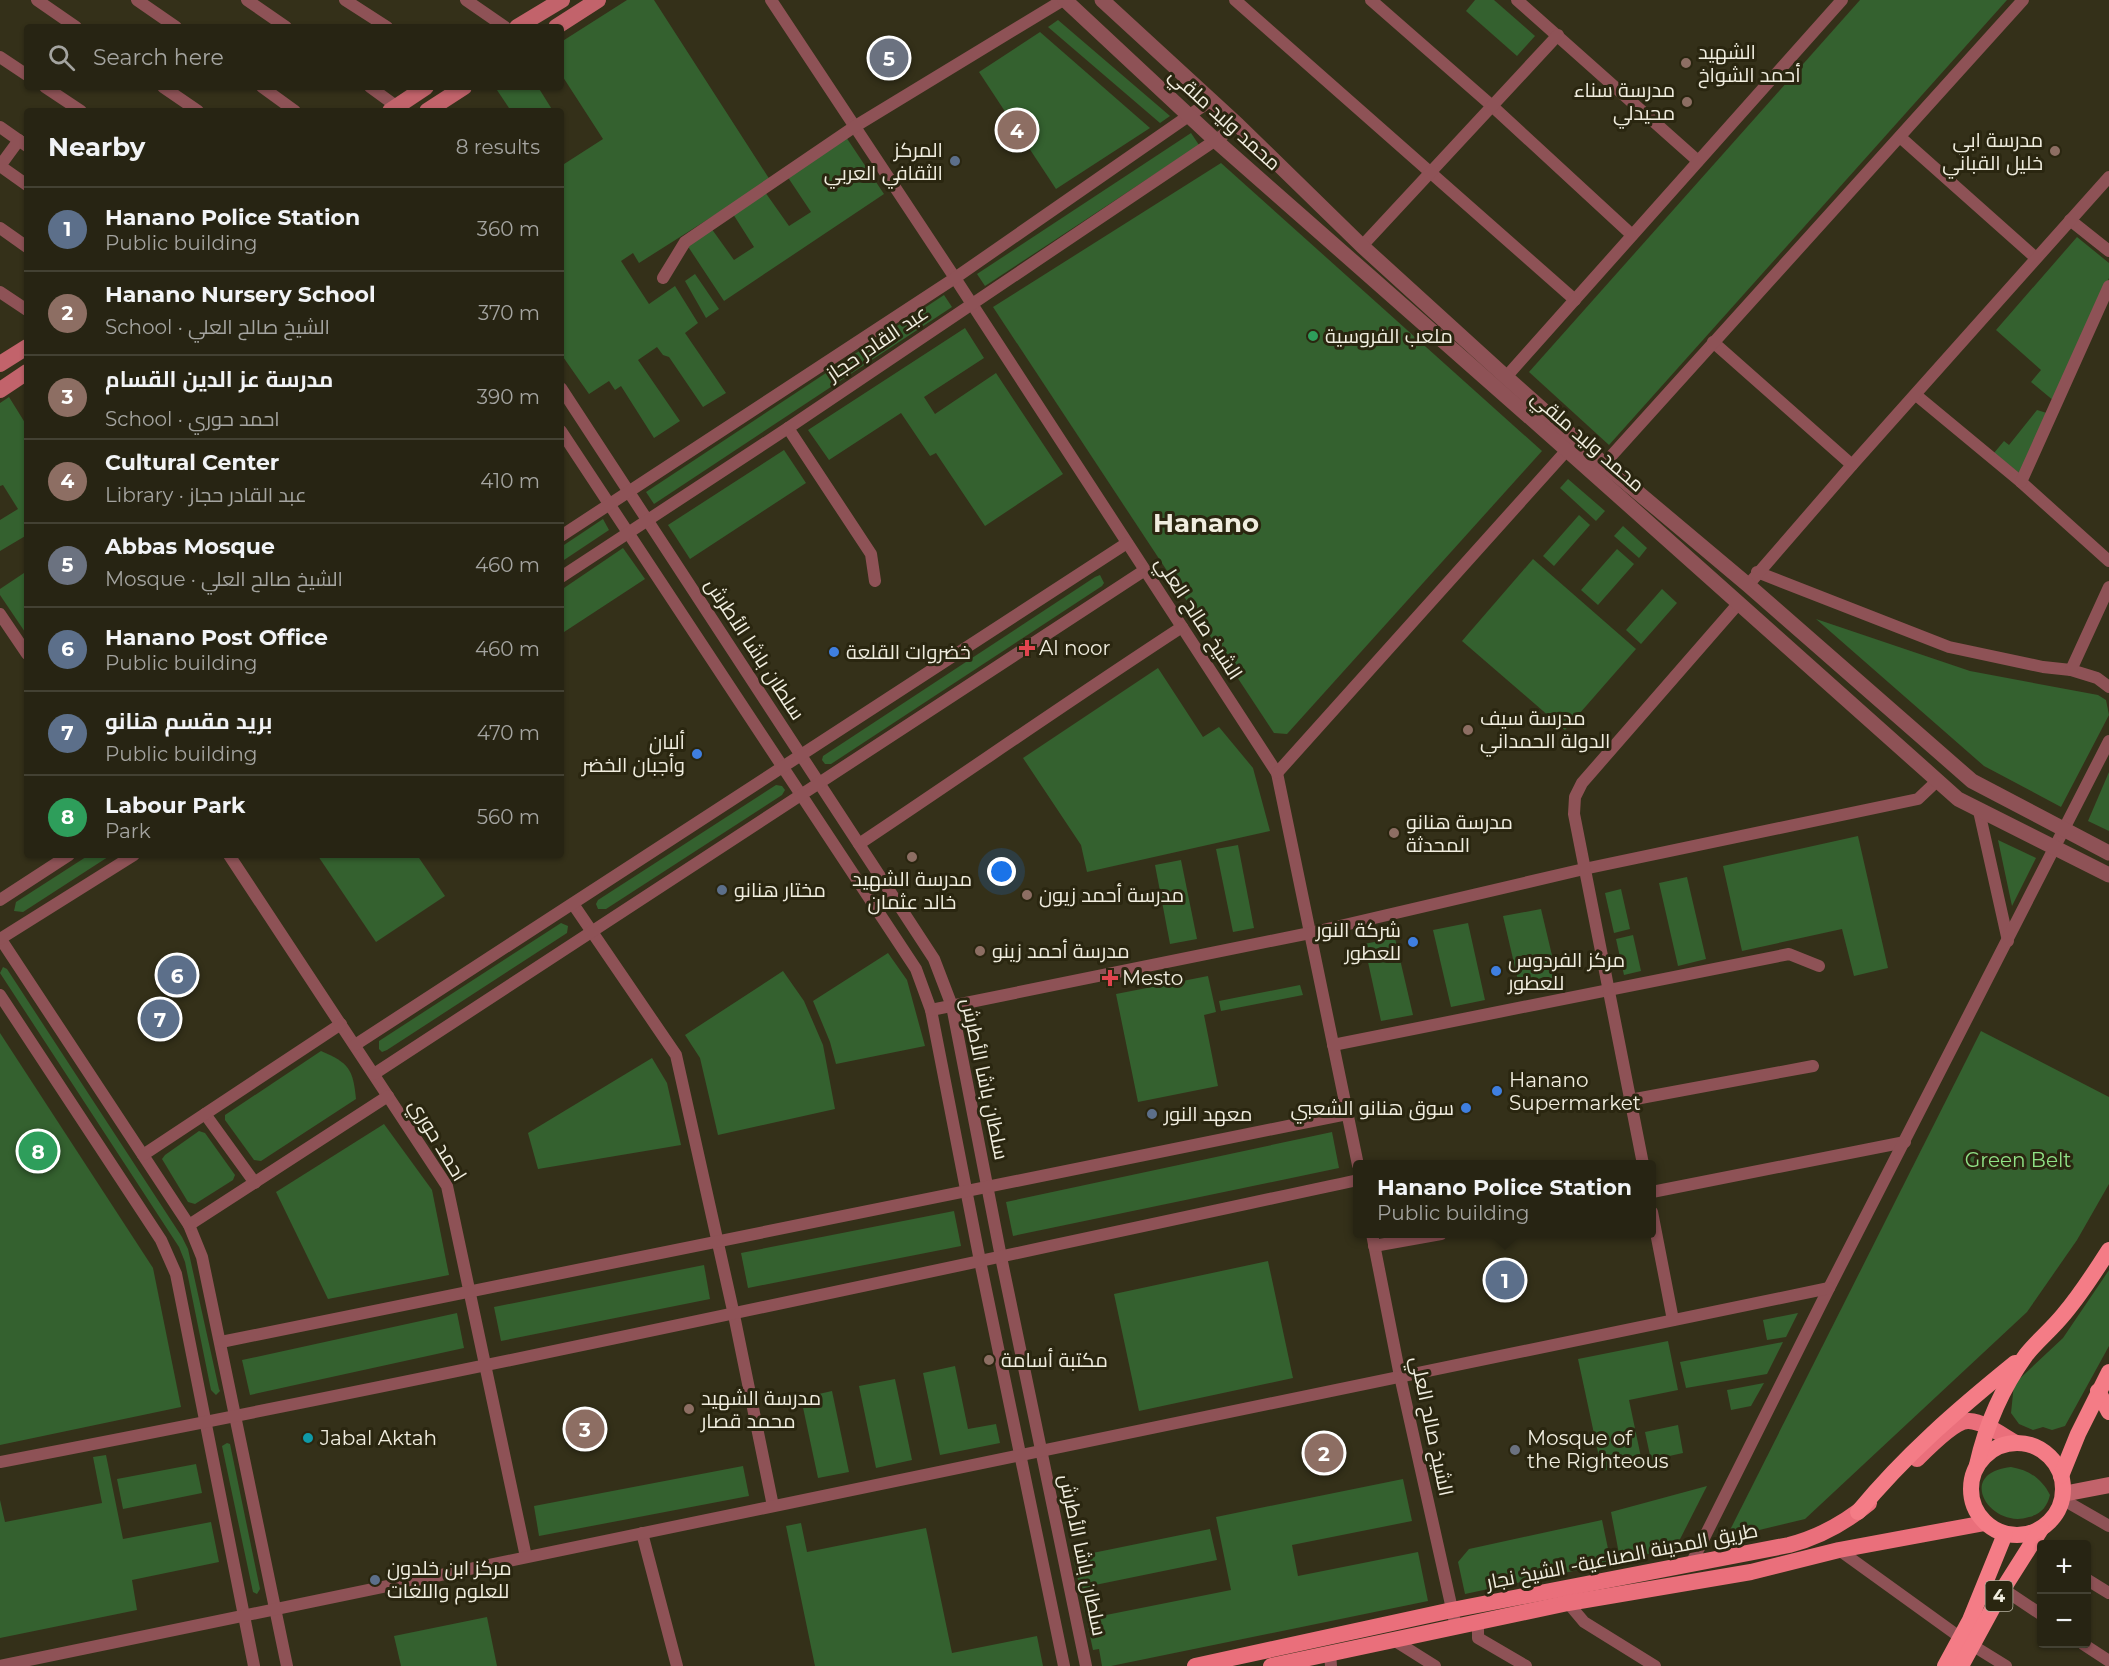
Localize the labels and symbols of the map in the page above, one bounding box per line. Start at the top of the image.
pin: 5 [870,36,908,80]
place label: الشهيد أحمد الشواخ [1698,40,1801,89]
marker: الشهيد أحمد الشواخ [1679,56,1693,70]
street label: محمد وليد ملقي [1162,63,1286,178]
place label: مدرسة سناء محيدلي [1574,78,1675,129]
marker: مدرسة سناء محيدلي [1680,95,1694,109]
pin: 4 [998,108,1036,152]
place label: مدرسة ابي خليل القباني [1942,128,2043,179]
place label: المركز الثقافي العربي [824,138,943,189]
marker: مدرسة ابي خليل القباني [2048,144,2062,158]
marker: المركز الثقافي العربي [948,154,962,168]
street label: عبد القادر حجاز [821,300,933,386]
place label: ملعب الفروسية [1325,324,1453,348]
marker: ملعب الفروسية [1306,329,1320,343]
street label: محمد وليد ملقي [1524,385,1649,500]
district label: Hanano [1153,507,1259,539]
street label: الشيخ صالح العلي [1147,552,1248,686]
street label: سلطان باشا الأطرش [699,574,810,725]
place label: Al noor [1039,636,1111,660]
place label: خضروات القلعة [846,640,971,664]
marker: Al noor [1020,641,1034,655]
marker: خضروات القلعة [827,645,841,659]
place label: مدرسة سيف الدولة الحمداني [1480,706,1610,757]
marker: مدرسة سيف الدولة الحمداني [1461,723,1475,737]
place label: ألبان وأجبان الخضر [581,730,685,778]
marker: ألبان وأجبان الخضر [690,747,704,761]
place label: مدرسة هنانو المحدثة [1406,810,1513,857]
marker: مدرسة هنانو المحدثة [1387,826,1401,840]
marker: مدرسة الشهيد خالد عثمان [905,850,919,864]
your location [987,857,1016,886]
place label: مدرسة الشهيد خالد عثمان [852,867,972,915]
place label: مختار هنانو [734,878,826,902]
marker: مختار هنانو [715,883,729,897]
place label: مدرسة أحمد زيون [1039,883,1184,908]
marker: مدرسة أحمد زيون [1020,888,1034,902]
place label: شركة النور للعطور [1315,918,1401,965]
marker: شركة النور للعطور [1406,935,1420,949]
place label: مدرسة أحمد زينو [992,939,1130,963]
marker: مدرسة أحمد زينو [973,944,987,958]
place label: مركز الفردوس للعطور [1507,948,1625,995]
pin: 6 [158,952,196,998]
marker: مركز الفردوس للعطور [1489,964,1503,978]
place label: Mesto [1122,966,1183,990]
marker: Mesto [1103,971,1117,985]
pin: 7 [140,996,180,1042]
street label: سلطان باشا الأطرش [955,996,1014,1162]
place label: Hanano Supermarket [1509,1068,1641,1115]
marker: Hanano Supermarket [1490,1084,1504,1098]
street label: احمد حوري [401,1094,472,1188]
place label: سوق هنانو الشعبي [1291,1096,1454,1124]
marker: سوق هنانو الشعبي [1459,1101,1473,1115]
place label: معهد النور [1163,1102,1252,1127]
marker: معهد النور [1145,1107,1159,1121]
pin: 8 [18,1128,57,1174]
park label: Green Belt [1965,1148,2071,1172]
pin: 1 [1486,1258,1524,1302]
place label: مكتبة أسامة [1001,1348,1108,1372]
marker: مكتبة أسامة [982,1353,996,1367]
street label: الشيخ صالح العلي [1402,1354,1458,1499]
place label: مدرسة الشهيد محمد قصار [700,1386,821,1433]
marker: مدرسة الشهيد محمد قصار [682,1402,696,1416]
pin: 3 [566,1406,604,1452]
place label: Jabal Aktah [319,1426,437,1450]
place label: Mosque of the Righteous [1527,1426,1669,1473]
pin: 2 [1304,1430,1344,1476]
marker: Jabal Aktah [301,1431,315,1445]
marker: Mosque of the Righteous [1508,1443,1522,1457]
street label: سلطان باشا الأطرش [1053,1472,1112,1638]
street label: طريق المدينة الصناعية- الشيخ نجار [1483,1518,1760,1596]
place label: مركز ابن خلدون للعلوم واللغات [387,1556,512,1605]
marker: مركز ابن خلدون للعلوم واللغات [368,1573,382,1587]
road number: 4 [1986,1581,2012,1611]

